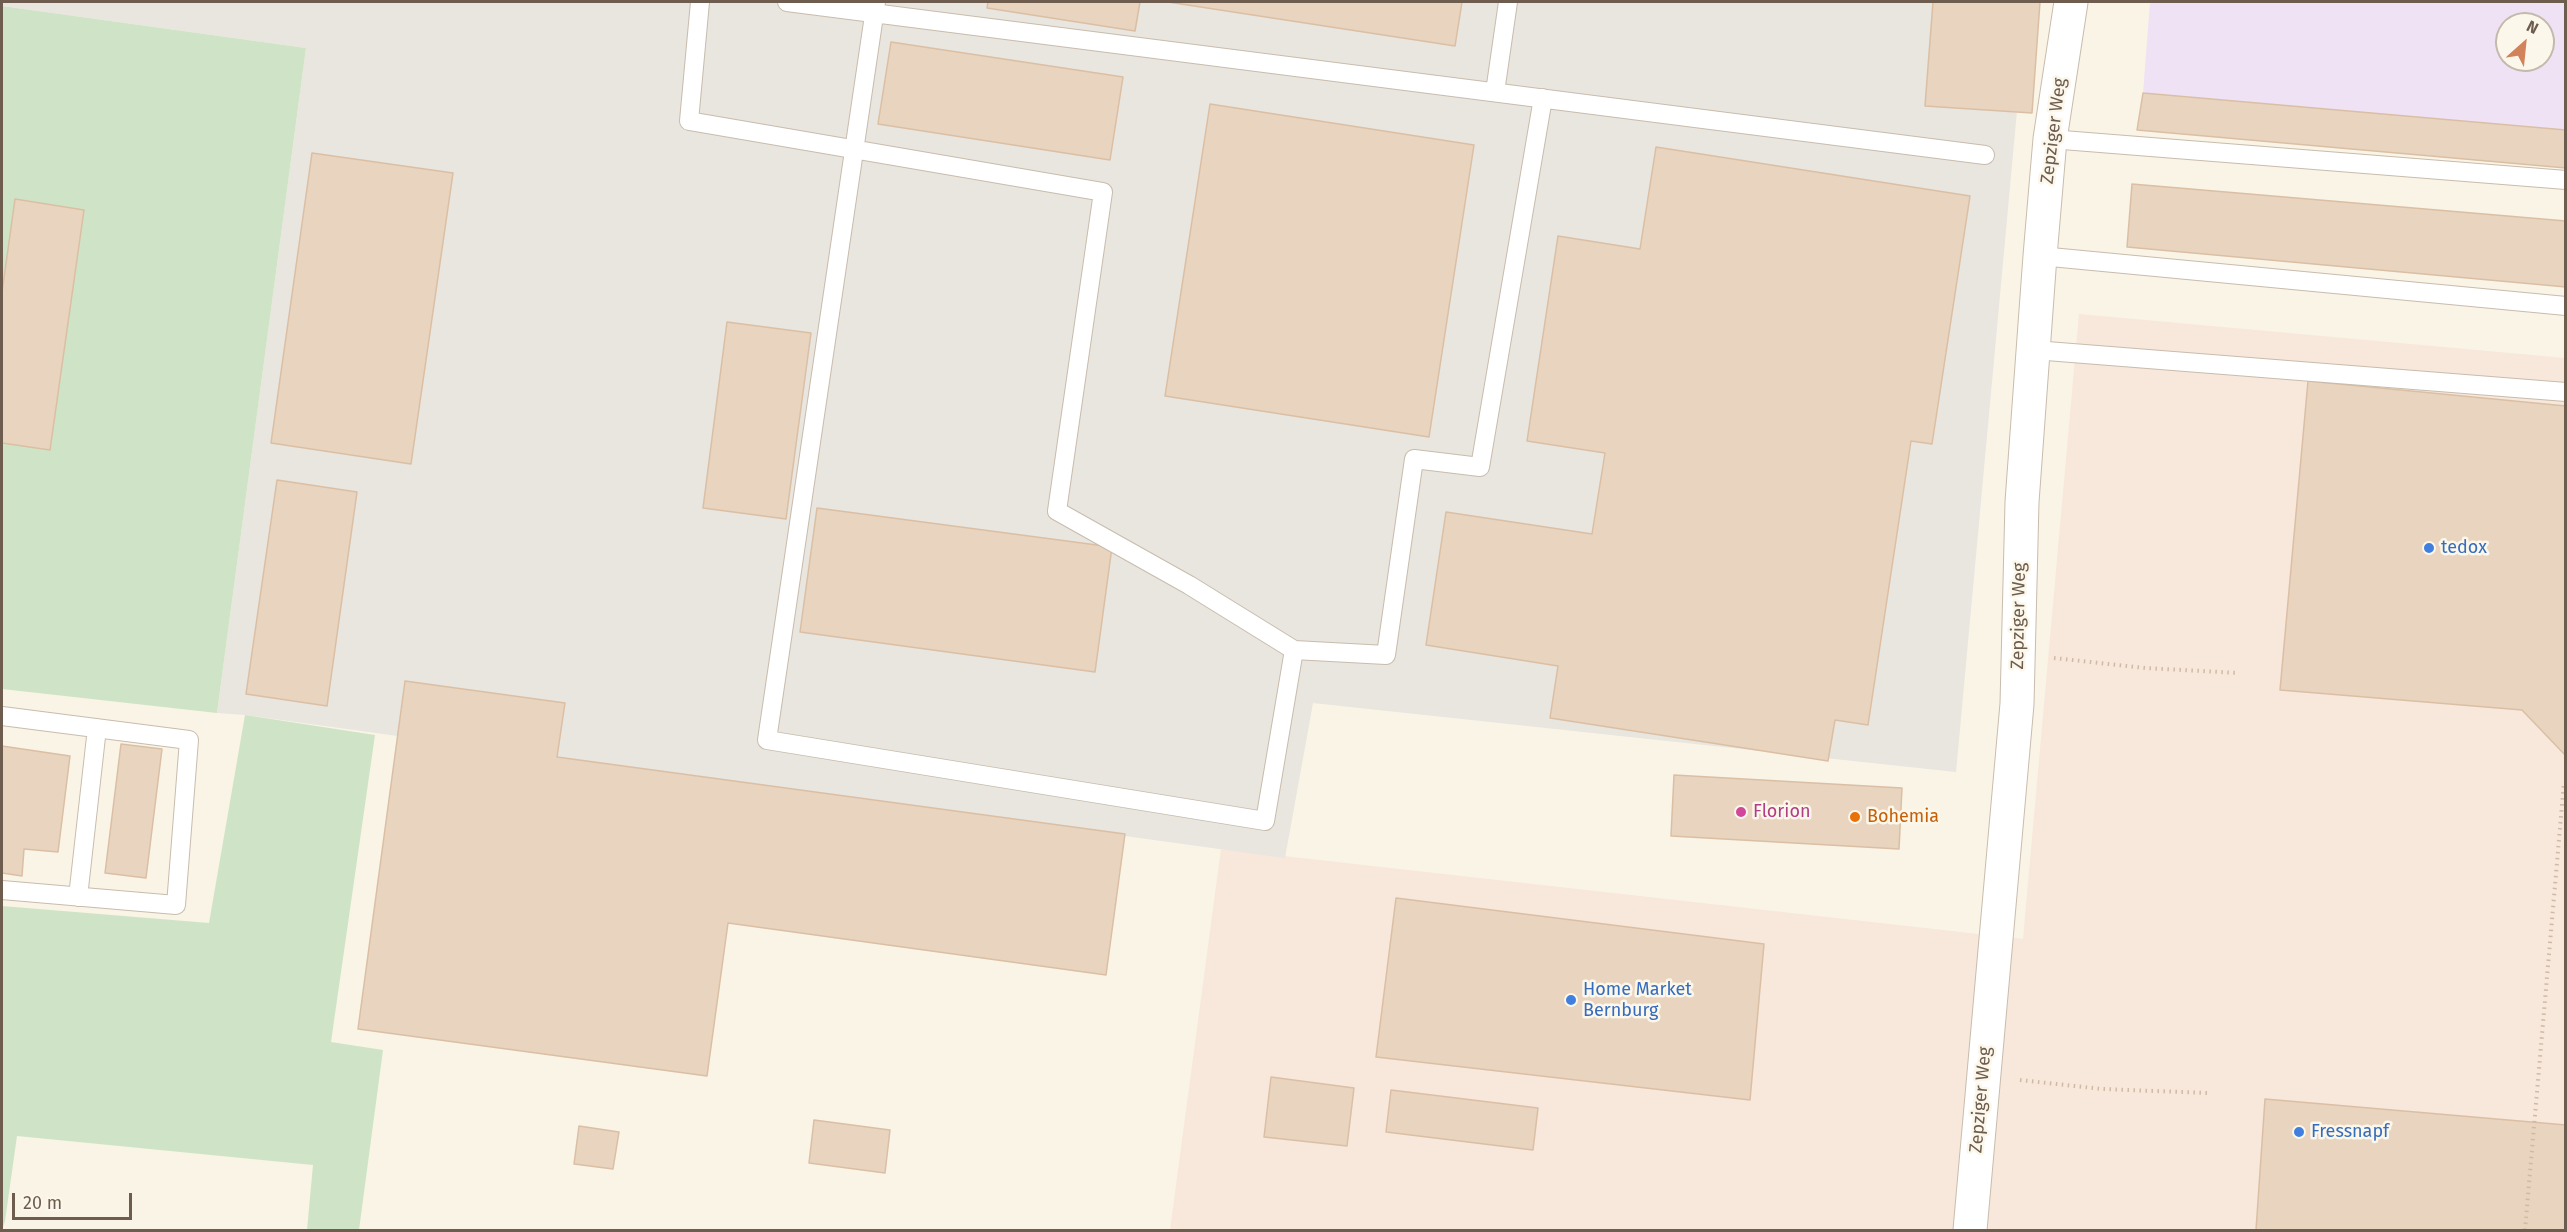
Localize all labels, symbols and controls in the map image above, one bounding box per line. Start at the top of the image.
north arrow [2495,12,2555,72]
text: N [2523,16,2542,38]
street label: Zepziger Weg [2037,77,2071,185]
place label: tedox [2441,537,2487,559]
marker: tedox [2422,541,2436,555]
street label: Zepziger Weg [2007,562,2031,670]
place label: Florion [1753,801,1810,823]
marker: Florion [1734,805,1748,819]
place label: Bohemia [1867,806,1939,828]
marker: Bohemia [1848,810,1862,824]
place label: Home Market Bernburg [1583,979,1692,1022]
marker: Home Market Bernburg [1564,993,1578,1007]
street label: Zepziger Weg [1966,1046,1996,1154]
place label: Fressnapf [2311,1121,2389,1143]
marker: Fressnapf [2292,1125,2306,1139]
scale bar [15,1181,135,1219]
text: 20 m [23,1192,62,1214]

